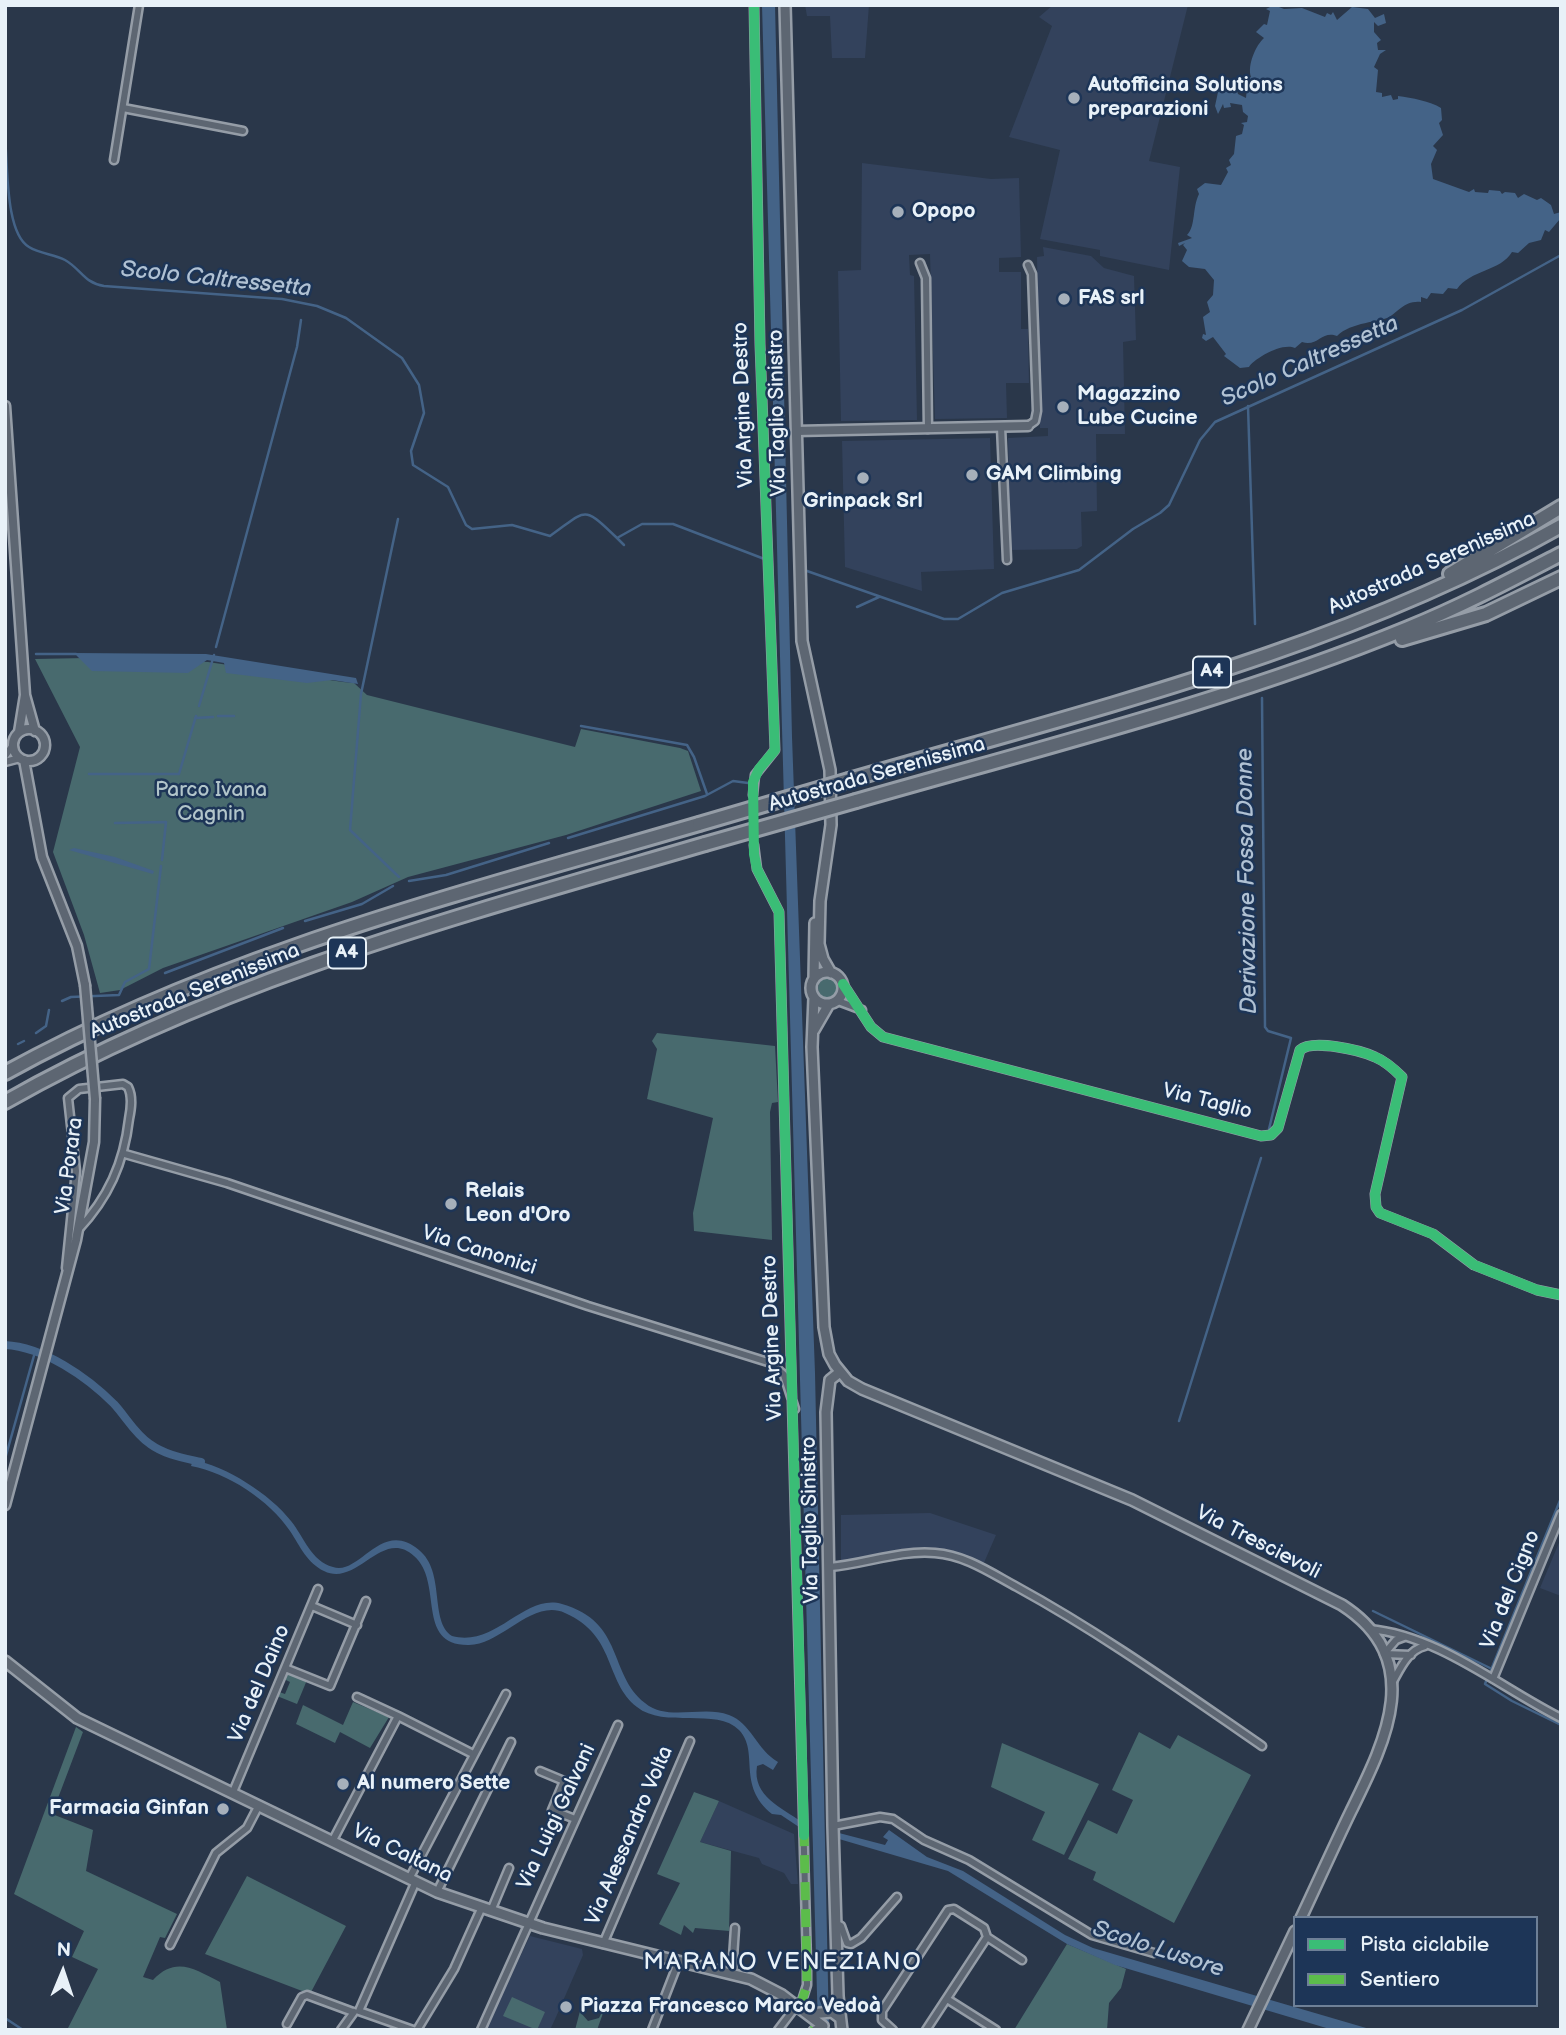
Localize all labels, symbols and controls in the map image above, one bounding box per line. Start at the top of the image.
place label: Autofficina Solutions preparazioni [1088,73,1283,123]
marker: Autofficina Solutions preparazioni [1066,90,1082,106]
place label: Opopo [912,199,975,225]
marker: Opopo [890,204,906,220]
water label: Scolo Caltressetta [119,256,313,304]
place label: FAS srl [1078,286,1144,312]
marker: FAS srl [1056,291,1072,307]
water label: Scolo Caltressetta [1217,310,1403,414]
street label: Via Argine Destro [729,322,759,488]
street label: Via Taglio Sinistro [764,329,792,497]
place label: Magazzino Lube Cucine [1077,382,1198,432]
marker: Magazzino Lube Cucine [1055,399,1071,415]
place label: GAM Climbing [986,462,1122,488]
marker: GAM Climbing [964,467,980,483]
marker: Grinpack Srl [855,470,871,486]
place label: Grinpack Srl [803,489,923,515]
street label: Autostrada Serenissima [1325,507,1539,621]
road number: A4 [1193,656,1231,688]
street label: Autostrada Serenissima [766,732,988,818]
water label: Derivazione Fossa Donne [1232,748,1264,1014]
park label: Parco Ivana Cagnin [155,778,267,828]
road number: A4 [328,937,366,968]
street label: Autostrada Serenissima [86,938,304,1046]
street label: Via Taglio [1160,1079,1254,1125]
street label: Via Porara [51,1116,89,1216]
place label: Relais Leon d'Oro [465,1179,570,1229]
marker: Relais Leon d'Oro [443,1196,459,1212]
street label: Via Canonici [419,1221,539,1281]
street label: Via Argine Destro [758,1255,788,1421]
street label: Via Taglio Sinistro [797,1436,825,1604]
street label: Via Trescievoli [1191,1501,1325,1585]
street label: Via del Cigno [1476,1527,1546,1653]
street label: Via del Daino [224,1621,296,1747]
street label: Via Luigi Galvani [512,1740,602,1894]
street label: Via Alessandro Volta [581,1743,679,1929]
place label: Al numero Sette [357,1771,510,1797]
marker: Al numero Sette [335,1776,351,1792]
place label: Farmacia Ginfan [49,1796,209,1822]
marker: Farmacia Ginfan [215,1801,231,1817]
street label: Via Caltana [348,1819,456,1889]
water label: Scolo Lusore [1089,1916,1227,1984]
legend [1293,1916,1538,2007]
text: Pista ciclabile [1360,1932,1489,1957]
north arrow [28,1937,98,2007]
text: N [56,1939,71,1962]
district label: MARANO VENEZIANO [645,1949,921,1977]
text: Sentiero [1360,1967,1440,1992]
place label: Piazza Francesco Marco Vedoà [580,1994,881,2020]
marker: Piazza Francesco Marco Vedoà [558,1999,574,2015]

